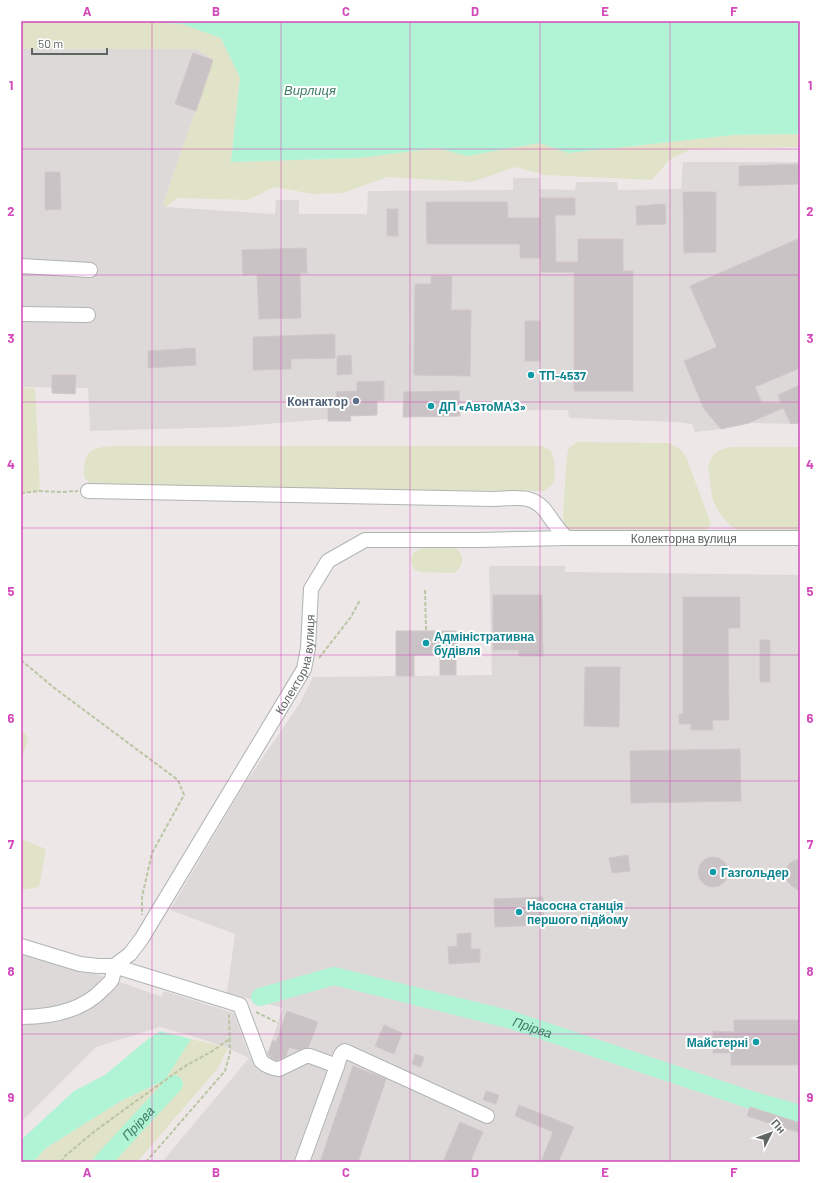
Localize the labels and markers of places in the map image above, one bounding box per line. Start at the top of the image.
place label: ТП-4537 [539,368,586,382]
marker: ТП-4537 [526,370,536,380]
place label: Контактор [287,394,348,409]
marker: Контактор [351,396,361,406]
place label: ДП «АвтоМАЗ» [439,399,526,414]
marker: ДП «АвтоМАЗ» [426,401,436,411]
place label: Адміністративна будівля [434,629,535,658]
marker: Адміністративна будівля [421,638,431,648]
place label: Газгольдер [721,865,789,880]
marker: Газгольдер [708,867,718,877]
place label: Насосна станція першого підйому [527,898,629,927]
marker: Насосна станція першого підйому [514,907,524,917]
place label: Майстерні [687,1035,748,1050]
marker: Майстерні [751,1037,761,1047]

